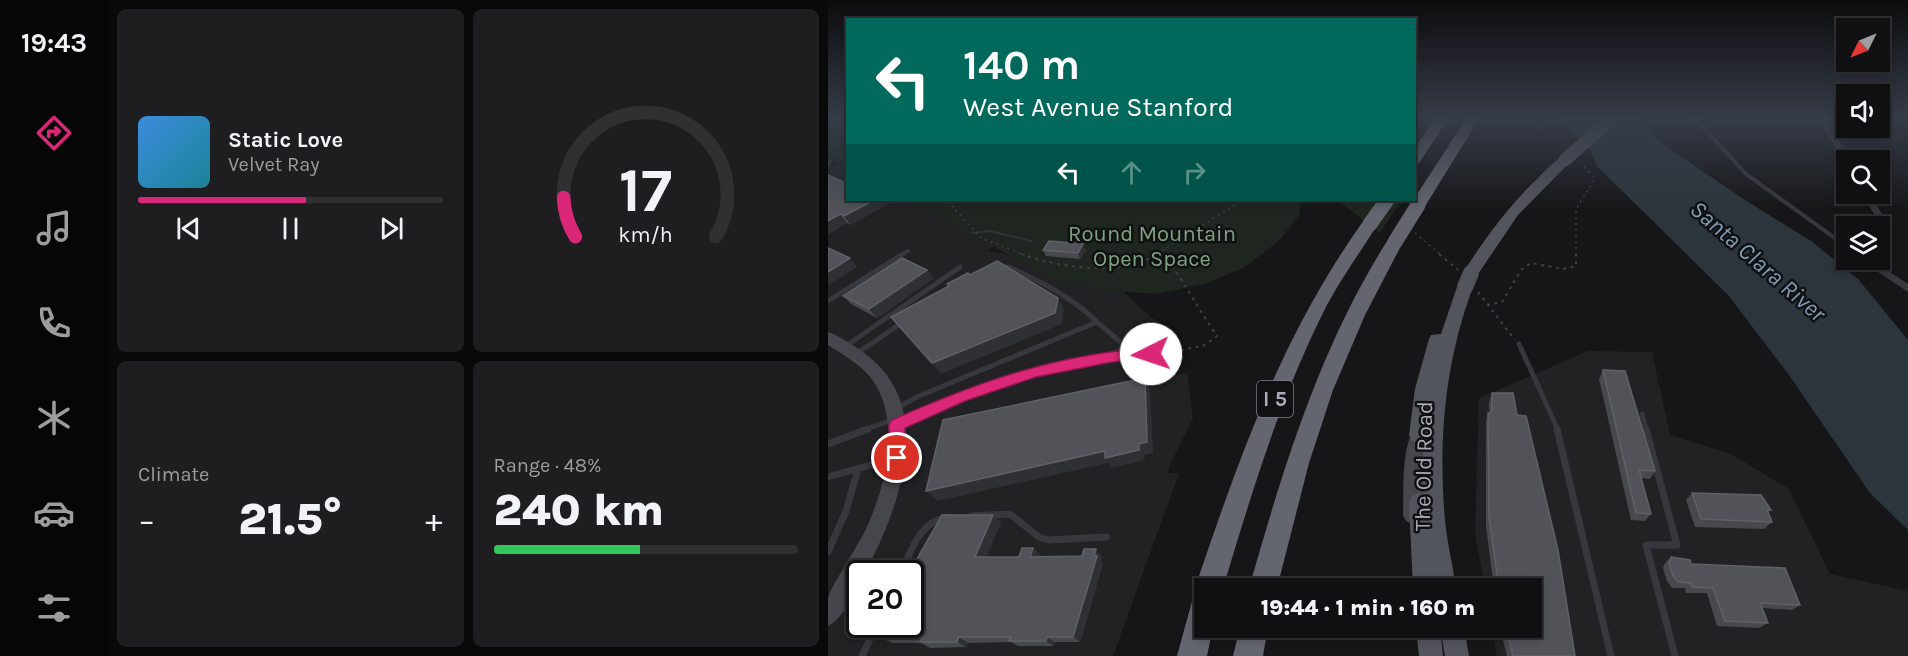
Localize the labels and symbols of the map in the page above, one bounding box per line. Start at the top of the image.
north arrow [1836,18,1890,72]
water label: Santa Clara River [1685,195,1832,328]
park label: Round Mountain Open Space [1068,221,1236,272]
position arrow [1119,322,1183,386]
road number: I 5 [1257,381,1293,417]
street label: The Old Road [1410,401,1438,531]
pin [871,432,922,483]
speed limit sign: 20 [846,560,924,638]

